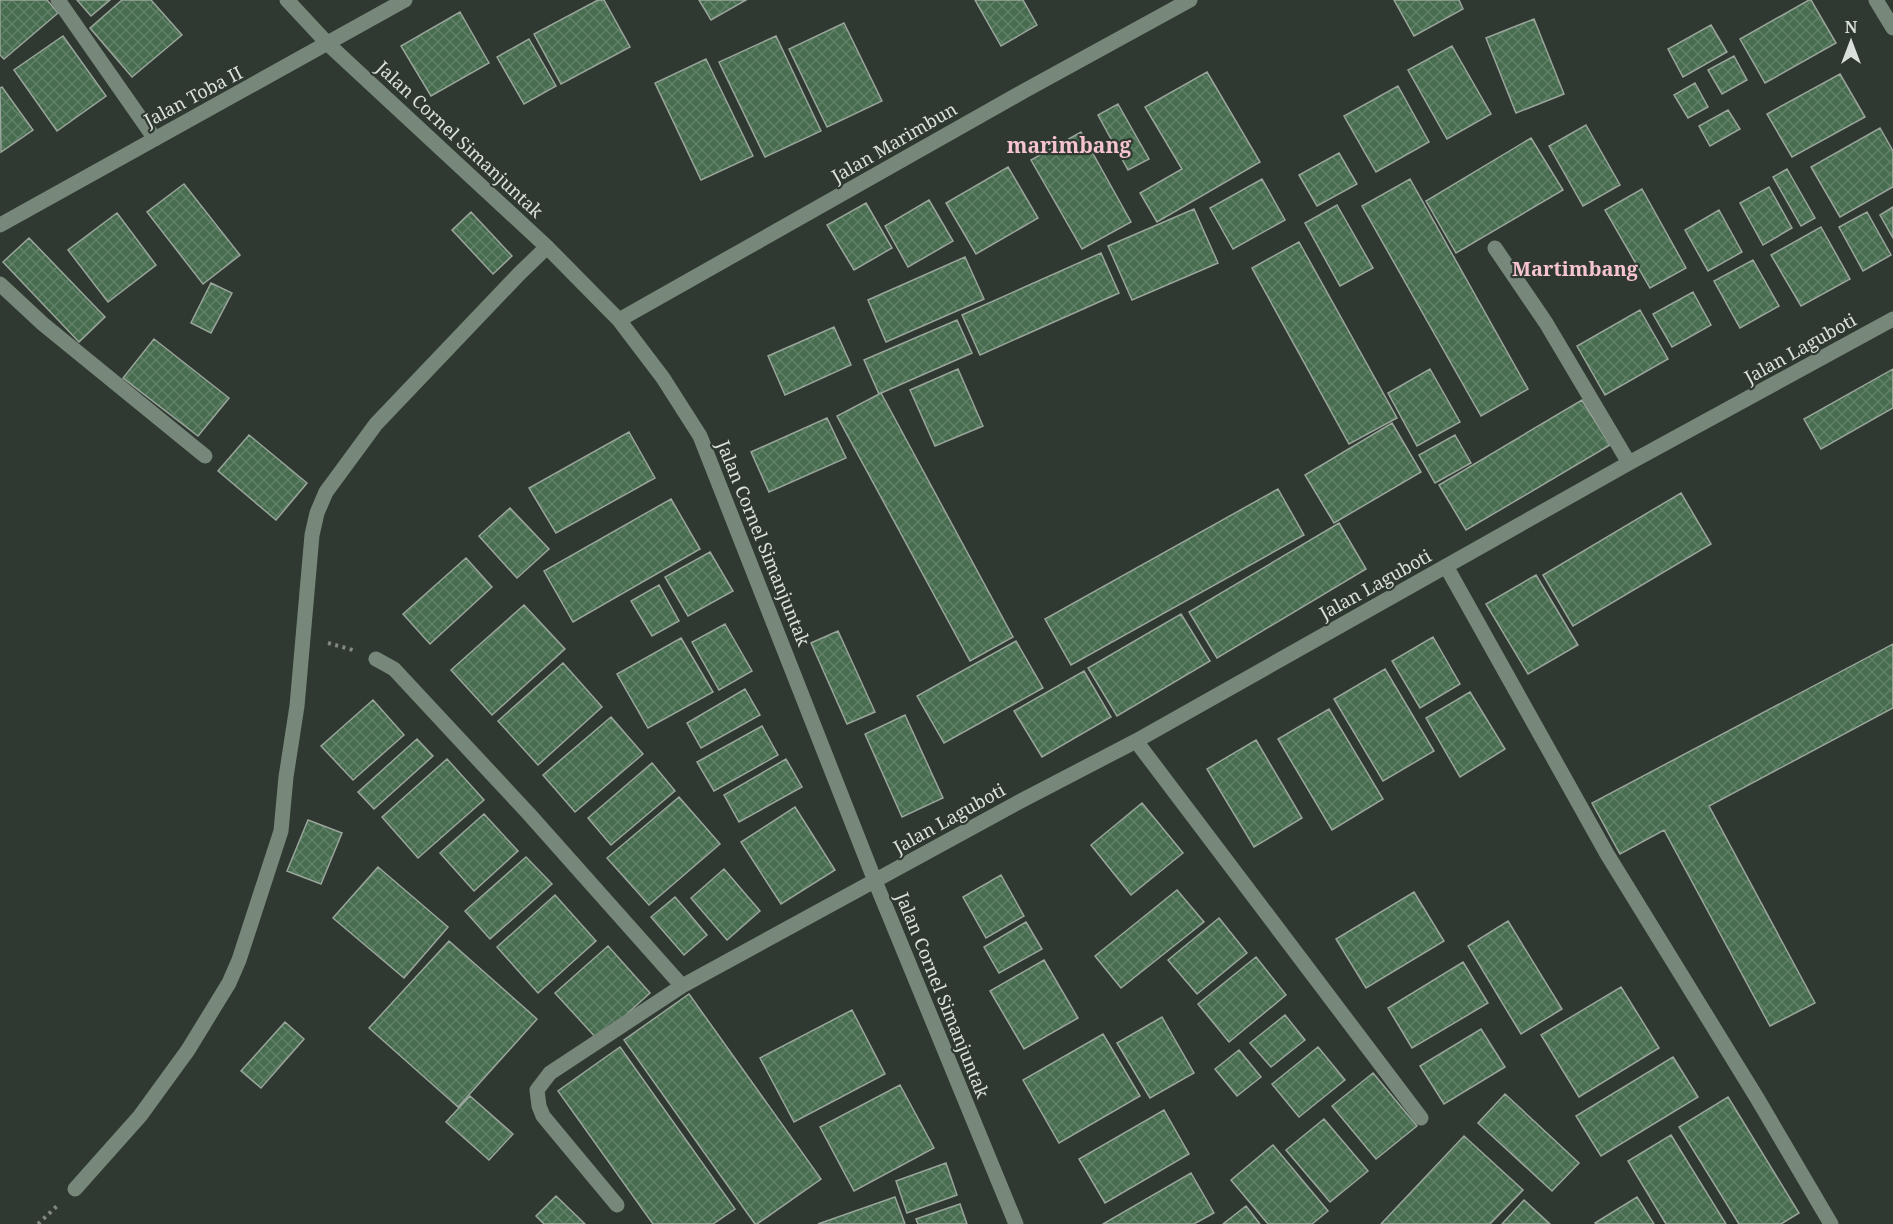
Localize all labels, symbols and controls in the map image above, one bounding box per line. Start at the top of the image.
north arrow [1821,12,1881,72]
text: N [1845,16,1858,38]
street label: Jalan Cornel Simanjuntak [371,55,549,223]
street label: Jalan Toba II [139,60,246,132]
street label: Jalan Marimbun [826,96,961,188]
district label: marimbang [1007,131,1131,159]
district label: Martimbang [1512,255,1639,282]
street label: Jalan Laguboti [1739,307,1860,389]
street label: Jalan Cornel Simanjuntak [711,436,816,650]
street label: Jalan Laguboti [1314,543,1435,625]
street label: Jalan Laguboti [888,777,1009,859]
street label: Jalan Cornel Simanjuntak [890,888,995,1102]

